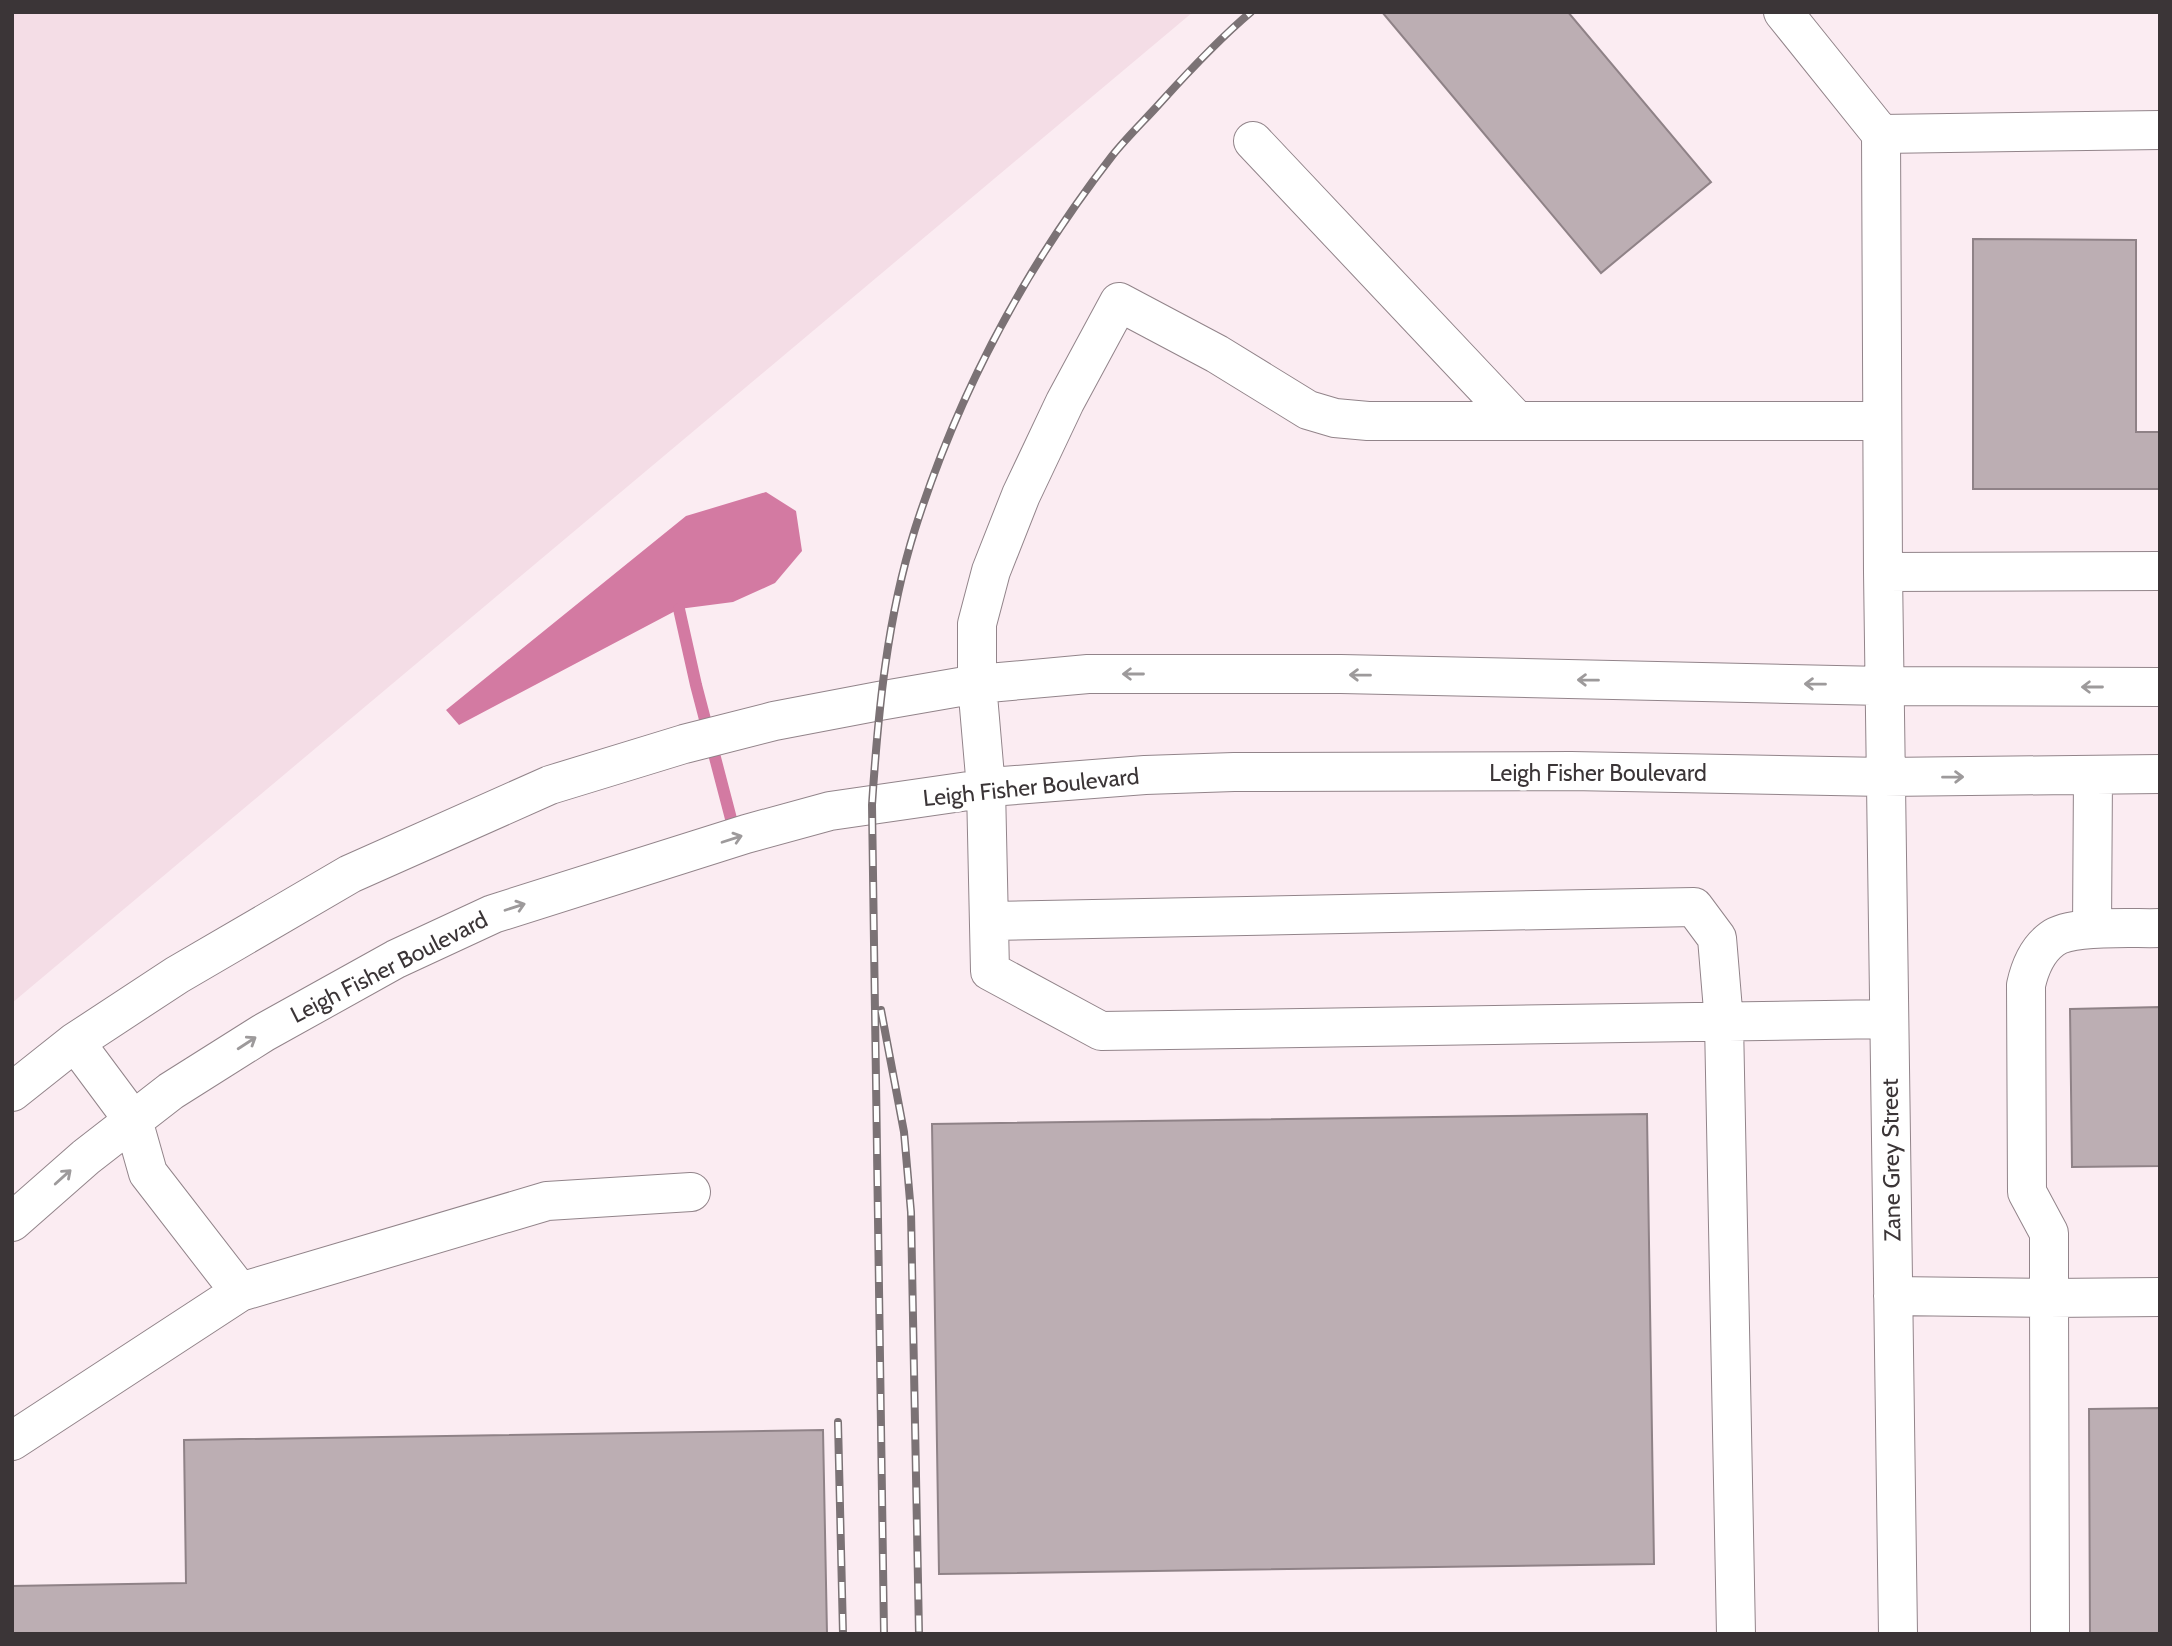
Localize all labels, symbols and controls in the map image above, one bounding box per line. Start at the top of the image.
one-way arrow [1121,667,1144,681]
one-way arrow [1349,668,1372,682]
one-way arrow [1576,673,1599,686]
one-way arrow [1804,677,1827,691]
one-way arrow [2080,680,2103,694]
street label: Leigh Fisher Boulevard [1489,759,1707,787]
street label: Leigh Fisher Boulevard [921,762,1141,812]
one-way arrow [1941,770,1964,783]
one-way arrow [720,831,742,844]
one-way arrow [503,900,525,912]
street label: Leigh Fisher Boulevard [286,905,492,1029]
one-way arrow [236,1036,256,1050]
street label: Zane Grey Street [1876,1078,1906,1242]
one-way arrow [54,1169,72,1185]

